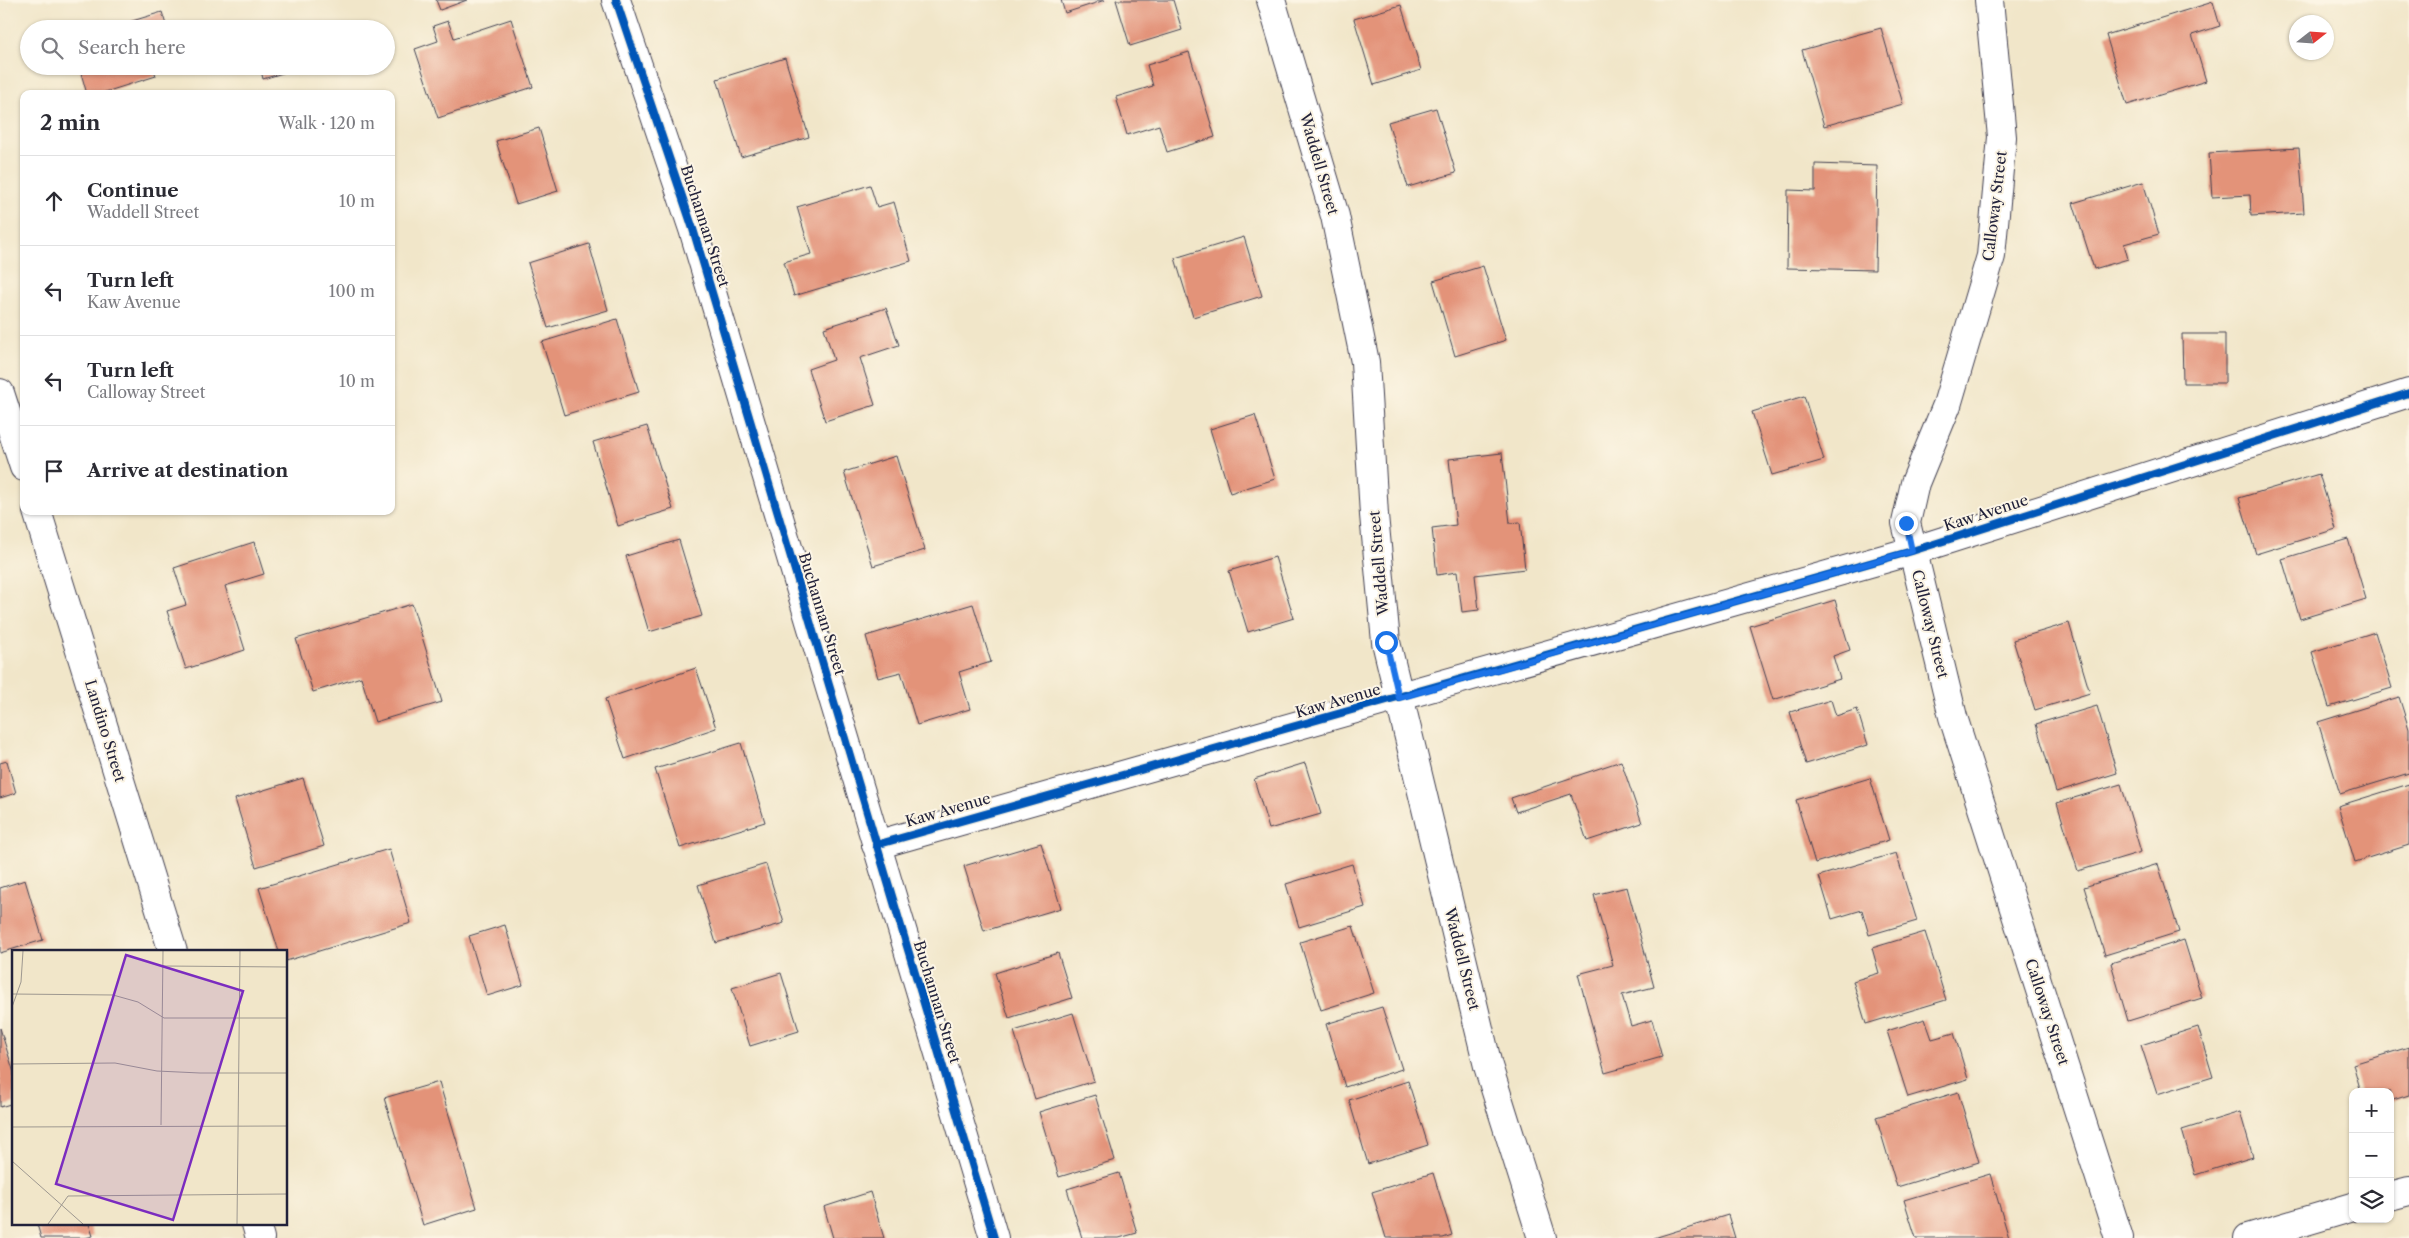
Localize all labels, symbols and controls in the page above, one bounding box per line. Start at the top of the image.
north arrow [2289,15,2334,60]
search box [20,20,395,75]
icon: search [38,34,66,62]
text: Search here [78,36,186,59]
text: 2 min [40,110,100,135]
street label: Waddell Street [1296,110,1343,218]
text: Walk · 120 m [279,113,375,133]
street label: Calloway Street [1978,149,2011,262]
street label: Buchannan Street [677,162,734,290]
text: Continue [87,179,179,202]
icon: ahead [40,187,68,215]
text: 10 m [339,191,375,211]
text: Waddell Street [87,202,199,222]
text: Turn left [87,269,174,292]
icon: left [40,277,68,305]
text: 100 m [329,281,375,301]
text: Kaw Avenue [87,292,181,312]
text: Turn left [87,359,174,382]
icon: left [40,367,68,395]
text: 10 m [339,371,375,391]
text: Calloway Street [87,382,205,402]
icon: arrive [40,457,68,485]
text: Arrive at destination [87,459,288,482]
street label: Kaw Avenue [1941,490,2031,535]
street label: Waddell Street [1364,509,1393,617]
route end [1895,512,1918,535]
street label: Buchannan Street [795,550,850,678]
street label: Calloway Street [1908,568,1953,681]
route start [1375,631,1398,654]
street label: Landino Street [81,677,130,785]
street label: Kaw Avenue [1293,679,1383,722]
street label: Kaw Avenue [903,788,993,831]
street label: Waddell Street [1440,905,1485,1013]
street label: Buchannan Street [910,938,965,1066]
inset map [12,950,288,1226]
street label: Calloway Street [2021,956,2074,1068]
map controls [2349,1088,2394,1223]
button: + [2349,1088,2394,1133]
button: − [2349,1133,2394,1178]
button: layers [2349,1178,2394,1223]

